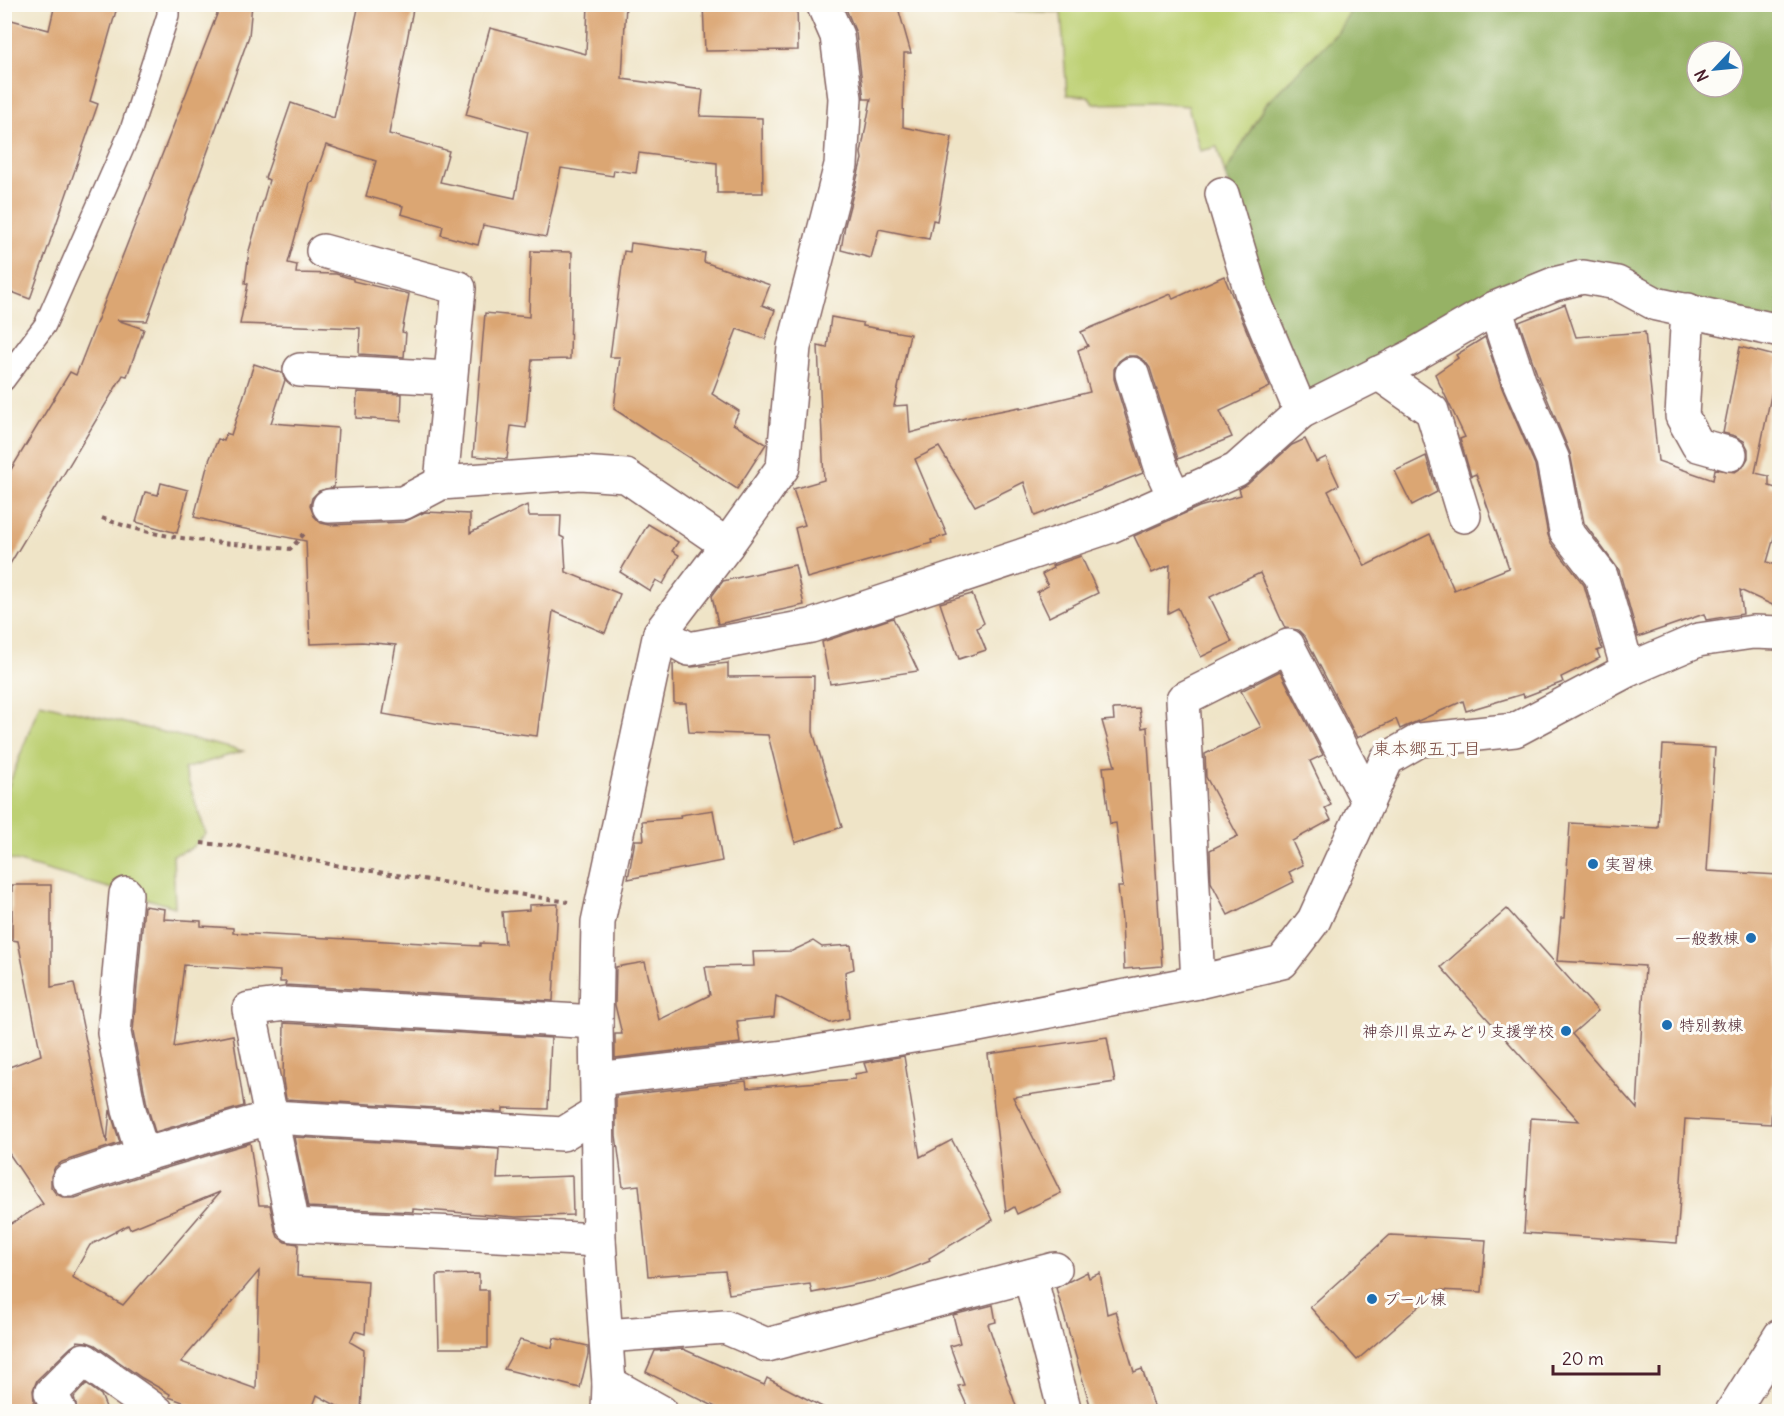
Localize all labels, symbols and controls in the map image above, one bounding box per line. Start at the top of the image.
north arrow [1685,39,1745,99]
text: N [1690,66,1713,85]
district label: 東本郷五丁目 [1373,737,1481,760]
place label: 実習棟 [1605,854,1653,874]
marker: 実習棟 [1586,857,1600,871]
place label: 一般教棟 [1675,928,1739,948]
marker: 一般教棟 [1744,931,1758,945]
place label: 特別教棟 [1679,1015,1743,1035]
marker: 特別教棟 [1660,1018,1674,1032]
place label: 神奈川県立みどり支援学校 [1362,1021,1554,1041]
marker: 神奈川県立みどり支援学校 [1559,1024,1573,1038]
place label: プール棟 [1384,1289,1446,1309]
marker: プール棟 [1365,1292,1379,1306]
scale bar [1553,1338,1660,1376]
text: 20 m [1562,1347,1604,1370]

